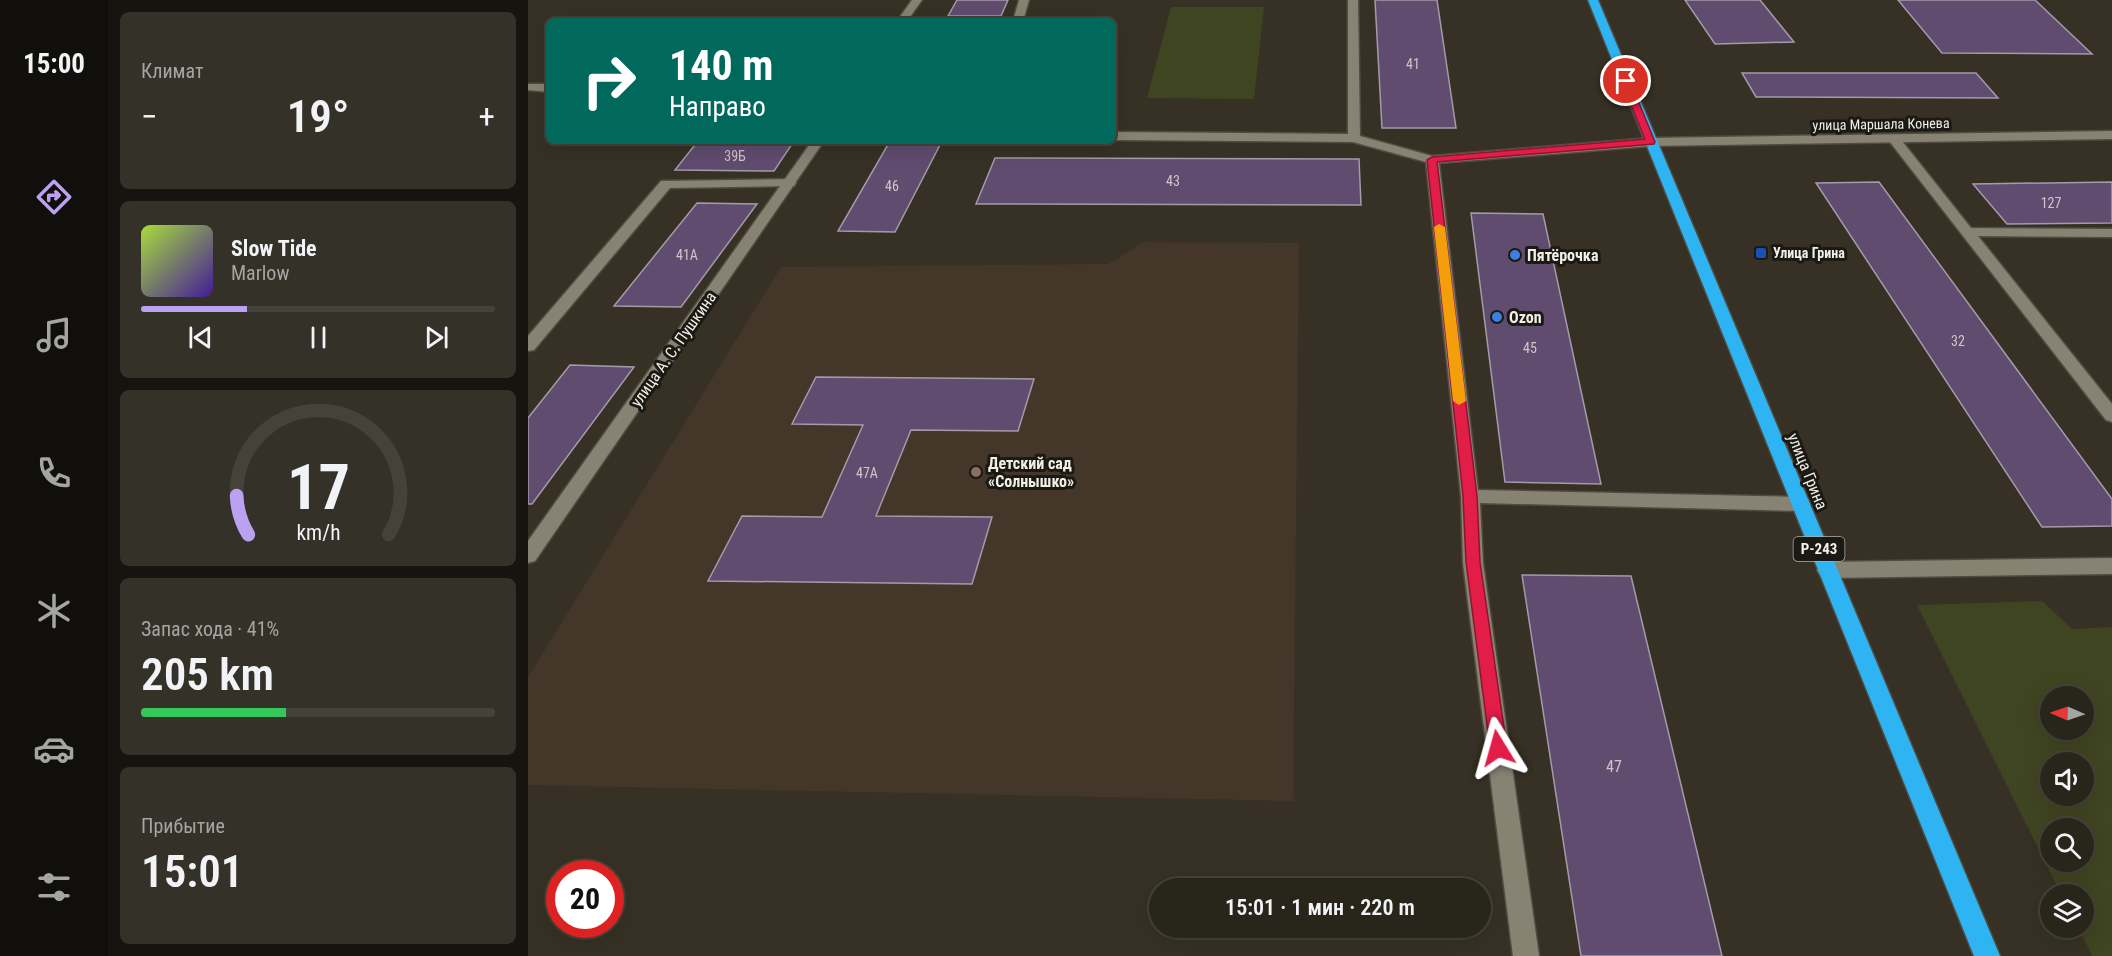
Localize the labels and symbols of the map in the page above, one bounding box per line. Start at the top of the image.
pin [1600,55,1651,106]
house number: 41 [1406,56,1420,72]
street label: улица Маршала Конева [1812,115,1950,133]
house number: 39Б [724,148,746,164]
house number: 43 [1166,173,1180,189]
house number: 46 [885,178,899,194]
house number: 127 [2041,195,2061,211]
place label: Улица Грина [1773,245,1845,261]
place label: Пятёрочка [1527,246,1599,265]
marker: Улица Грина [1754,246,1768,260]
house number: 41А [676,247,698,263]
marker: Пятёрочка [1508,248,1522,262]
street label: улица А. С. Пушкина [627,288,720,410]
place label: Ozon [1509,308,1542,327]
marker: Ozon [1490,310,1504,324]
house number: 32 [1951,333,1965,349]
house number: 45 [1523,340,1537,356]
street label: улица Грина [1784,430,1831,512]
place label: Детский сад «Солнышко» [988,454,1074,491]
house number: 47А [856,465,878,481]
marker: Детский сад «Солнышко» [969,465,983,479]
road number: Р-243 [1794,537,1844,561]
north arrow [2040,686,2094,740]
position arrow [1466,716,1530,780]
house number: 47 [1606,757,1622,776]
speed limit sign: 20 [546,860,624,938]

